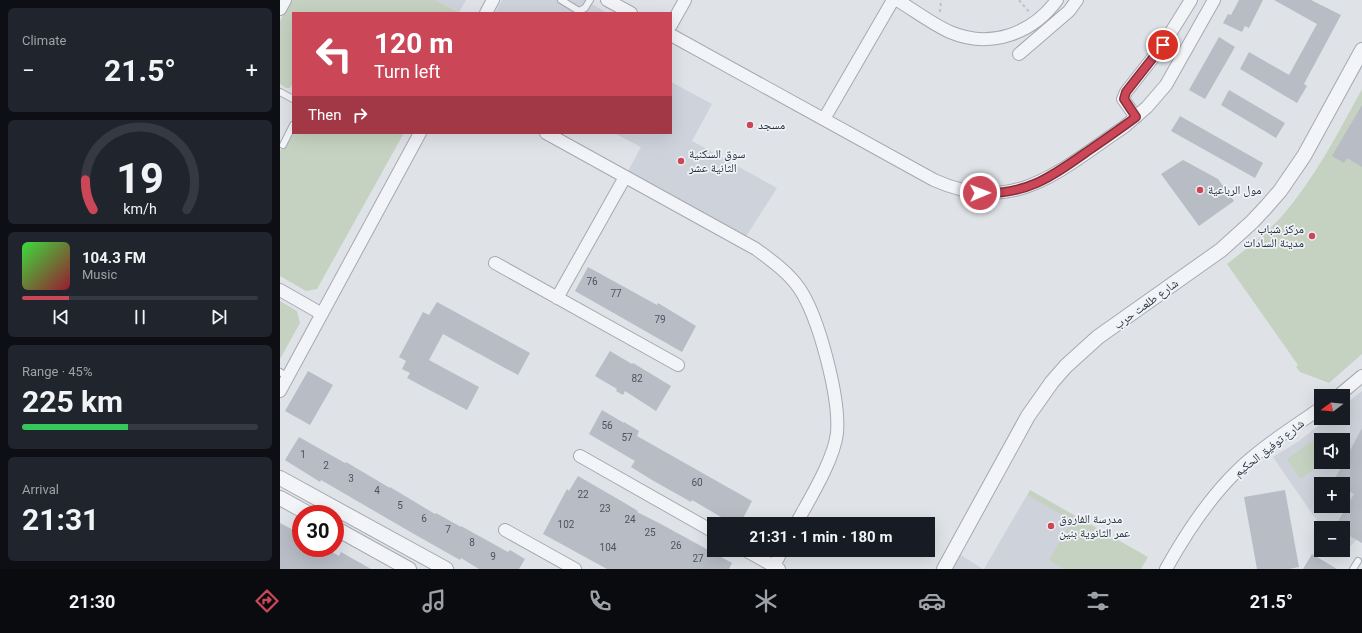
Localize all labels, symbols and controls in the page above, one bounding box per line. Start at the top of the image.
text: 120 m [374,27,453,60]
icon: left [308,28,360,80]
pin [1146,28,1180,62]
text: Climate [22,33,66,48]
icon: arrive [1152,34,1174,56]
text: 21.5° [104,53,176,88]
text: − [22,58,35,83]
text: + [246,58,258,83]
text: Turn left [374,61,440,82]
icon: right [349,104,371,126]
text: Then [308,106,341,124]
place label: مسجد [758,118,785,132]
marker: مسجد [745,120,755,130]
place label: سوق السكنية الثانية عشر [688,147,745,175]
text: 19 [116,154,164,203]
marker: سوق السكنية الثانية عشر [676,156,686,166]
position arrow [959,172,1001,214]
place label: مول الرباعية [1208,183,1262,197]
marker: مول الرباعية [1195,185,1205,195]
text: km/h [123,201,157,217]
place label: مركز شباب مدينة السادات [1243,222,1304,250]
marker: مركز شباب مدينة السادات [1307,231,1317,241]
text: 104.3 FM [82,249,146,267]
text: Music [82,267,117,282]
house number: 76 [586,276,598,287]
street label: شارع طلعت حرب [1111,276,1182,333]
house number: 77 [610,288,622,299]
icon: previous [50,306,72,328]
icon: pause [129,306,151,328]
icon: next [208,306,230,328]
house number: 79 [654,314,666,325]
text: Range · 45% [22,364,92,379]
house number: 82 [631,373,643,384]
text: 225 km [22,384,123,419]
north arrow [1314,389,1350,425]
map controls [1314,389,1350,557]
street label: شارع توفيق الحكيم [1231,416,1308,481]
house number: 56 [601,420,613,431]
house number: 57 [621,432,633,443]
button: sound [1314,433,1350,469]
house number: 1 [300,449,306,460]
house number: 2 [323,460,329,471]
house number: 3 [348,473,354,484]
house number: 60 [691,477,703,488]
button: + [1314,477,1350,513]
text: Arrival [22,482,59,497]
house number: 4 [374,485,380,496]
house number: 22 [577,489,589,500]
house number: 5 [397,500,403,511]
text: 21:31 [22,502,99,537]
house number: 23 [599,503,611,514]
speed limit sign: 30 [292,505,344,557]
place label: مدرسة الفاروق عمر الثانوية بنين [1059,512,1130,540]
house number: 6 [421,513,427,524]
house number: 24 [624,514,636,525]
house number: 102 [558,519,575,530]
marker: مدرسة الفاروق عمر الثانوية بنين [1046,521,1056,531]
button: − [1314,521,1350,557]
house number: 7 [445,524,451,535]
house number: 25 [644,527,656,538]
text: 21:31 · 1 min · 180 m [750,528,892,546]
house number: 8 [469,537,475,548]
house number: 26 [670,540,682,551]
house number: 104 [600,542,617,553]
house number: 9 [490,551,496,562]
house number: 27 [692,553,704,564]
icon: directions [253,587,281,615]
icon: music [420,587,448,615]
icon: phone [586,587,614,615]
icon: climate [752,587,780,615]
icon: car [918,587,946,615]
icon: filters [1084,587,1112,615]
text: 21:30 [69,591,115,612]
text: 21.5° [1250,591,1293,612]

